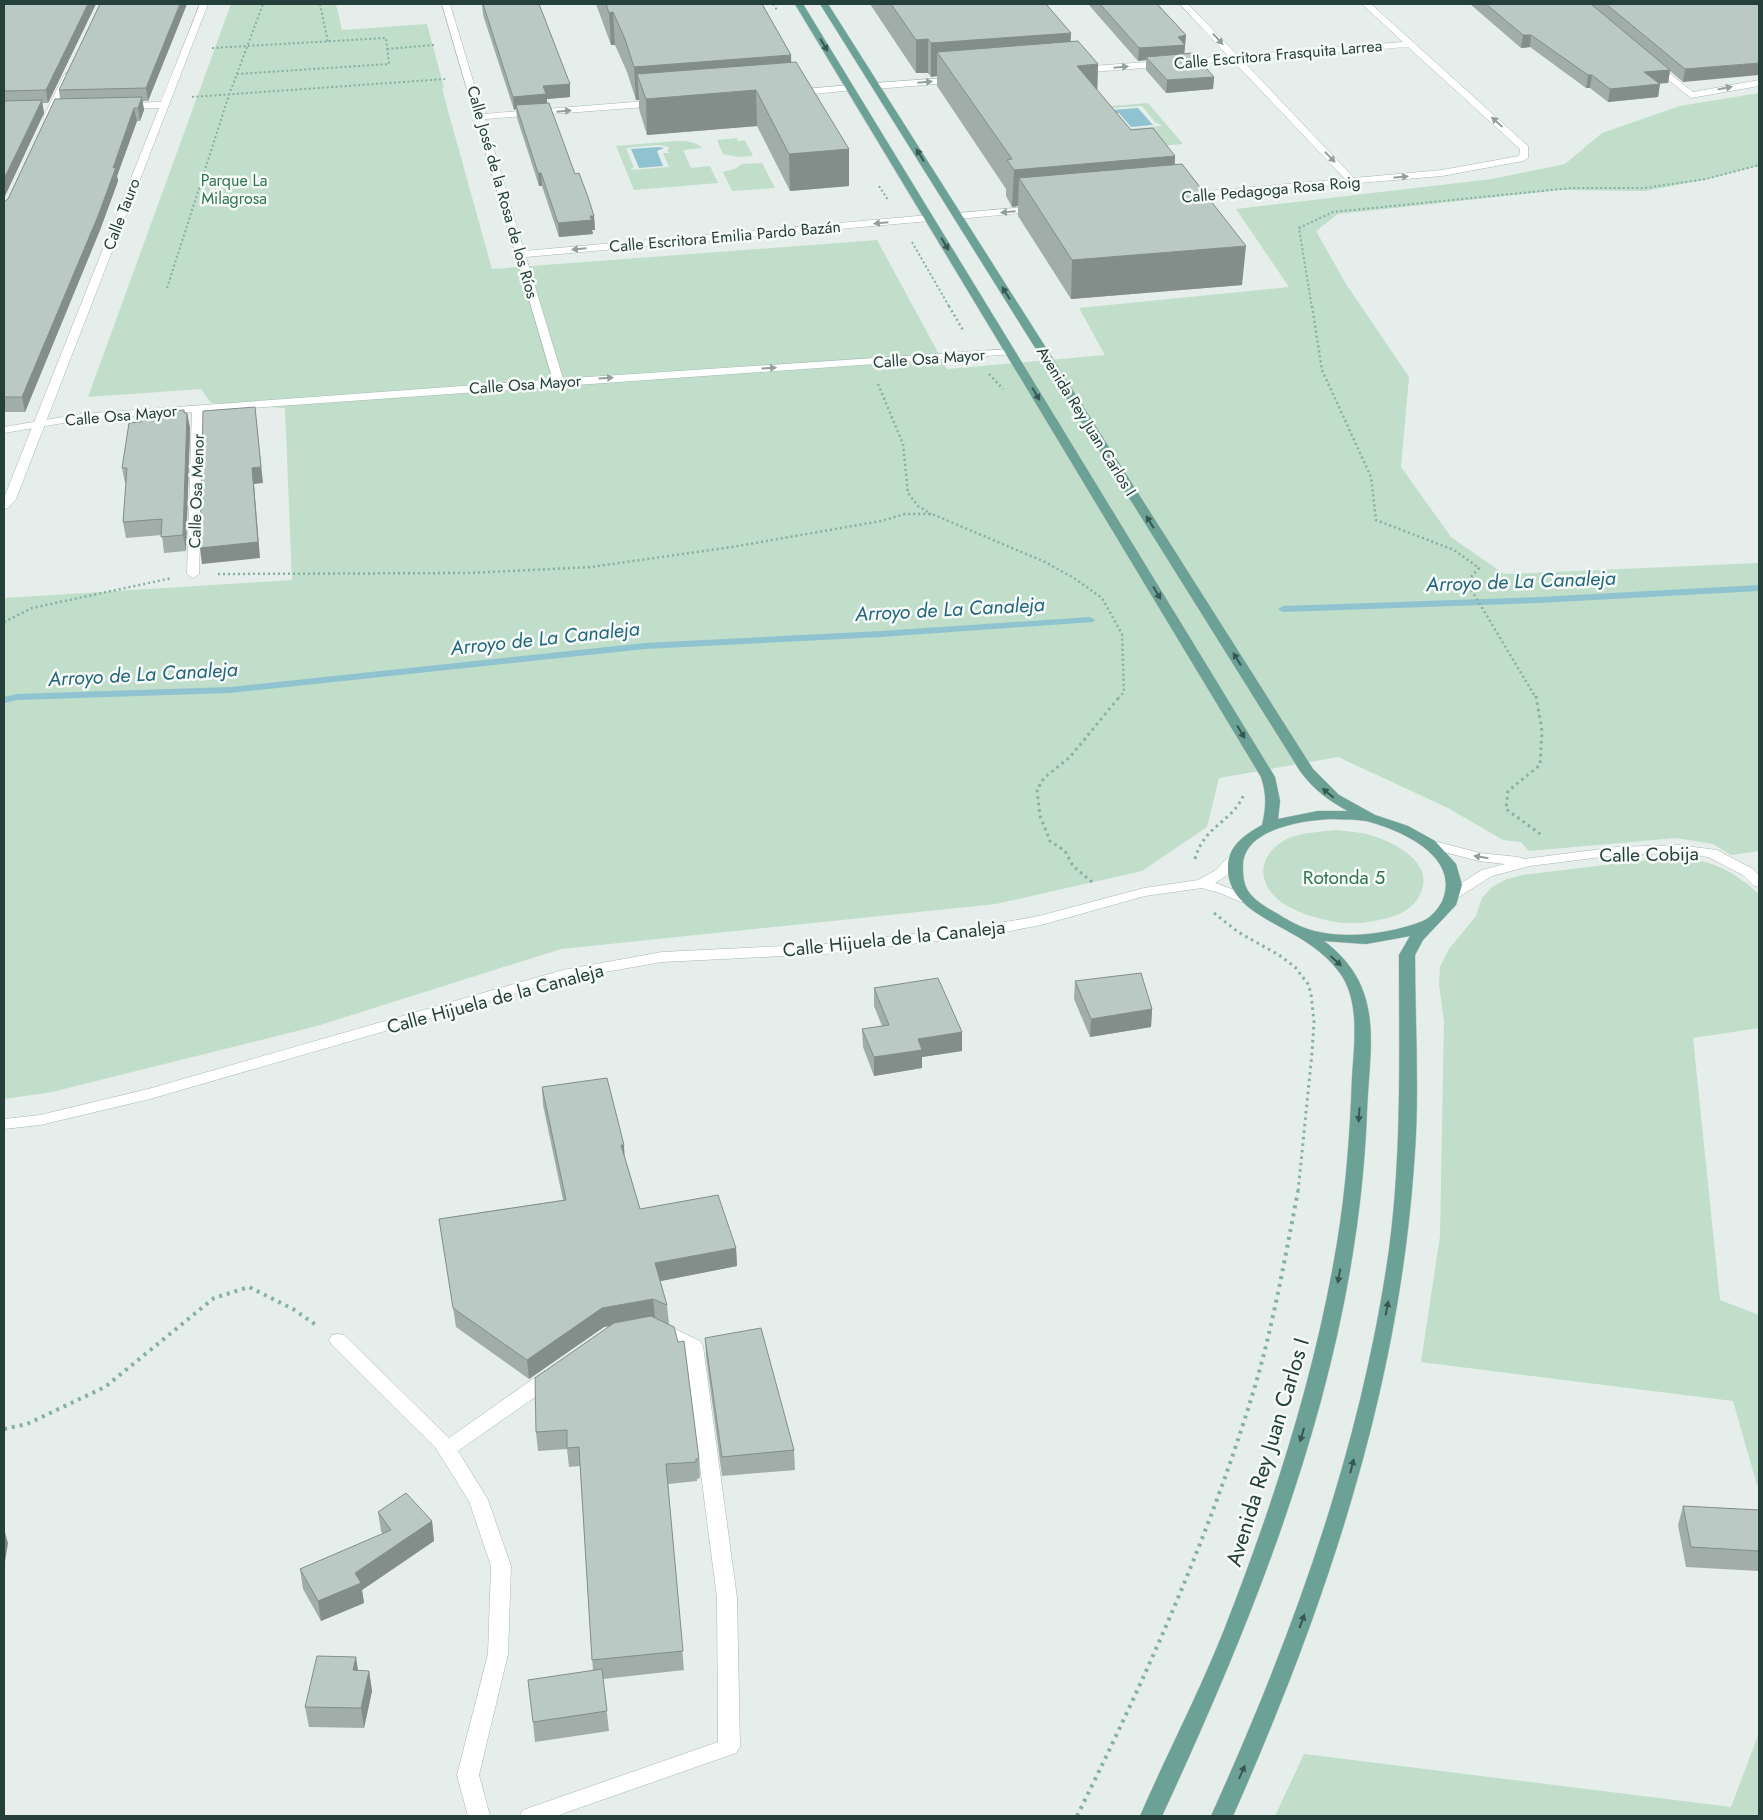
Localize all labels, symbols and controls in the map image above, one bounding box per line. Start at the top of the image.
one-way arrow [1212,33,1224,45]
street label: Calle Escritora Frasquita Larrea [1173,34,1383,75]
one-way arrow [820,39,829,52]
one-way arrow [1114,63,1130,71]
one-way arrow [917,78,933,86]
street label: Calle José de la Rosa de los Ríos [461,83,544,301]
one-way arrow [1718,84,1733,92]
one-way arrow [557,107,573,115]
one-way arrow [1491,116,1503,128]
one-way arrow [915,149,924,162]
one-way arrow [1324,151,1336,163]
park label: Parque La Milagrosa [201,169,267,210]
street label: Calle Pedagoga Rosa Roig [1181,170,1361,209]
one-way arrow [1394,173,1410,181]
street label: Calle Tauro [97,175,146,253]
one-way arrow [1000,208,1016,216]
street label: Calle Escritora Emilia Pardo Bazán [608,215,842,258]
one-way arrow [873,219,889,227]
one-way arrow [941,238,950,251]
one-way arrow [571,245,587,253]
one-way arrow [1002,286,1011,299]
street label: Avenida Rey Juan Carlos I [1031,342,1142,501]
street label: Calle Osa Mayor [872,343,986,374]
one-way arrow [761,364,777,372]
street label: Calle Osa Mayor [468,369,582,400]
one-way arrow [599,374,615,382]
one-way arrow [1032,388,1041,401]
street label: Calle Osa Mayor [64,399,178,432]
street label: Calle Osa Menor [183,433,210,549]
one-way arrow [1146,515,1155,528]
water label: Arroyo de La Canaleja [1425,564,1616,599]
one-way arrow [1152,586,1161,599]
water label: Arroyo de La Canaleja [853,590,1046,629]
water label: Arroyo de La Canaleja [448,614,641,663]
one-way arrow [1232,653,1242,666]
water label: Arroyo de La Canaleja [46,655,239,694]
one-way arrow [1236,725,1246,738]
one-way arrow [1322,787,1335,798]
street label: Calle Cobija [1599,840,1699,869]
one-way arrow [1473,853,1489,861]
park label: Rotonda 5 [1303,864,1385,891]
street label: Calle Hijuela de la Canaleja [782,913,1007,964]
one-way arrow [1330,955,1342,967]
street label: Calle Hijuela de la Canaleja [384,957,607,1040]
one-way arrow [1354,1108,1362,1124]
one-way arrow [1334,1269,1342,1285]
one-way arrow [1384,1299,1392,1315]
street label: Avenida Rey Juan Carlos I [1217,1334,1317,1570]
one-way arrow [1297,1427,1305,1442]
one-way arrow [1348,1459,1356,1474]
one-way arrow [1298,1613,1306,1628]
one-way arrow [1239,1765,1247,1779]

